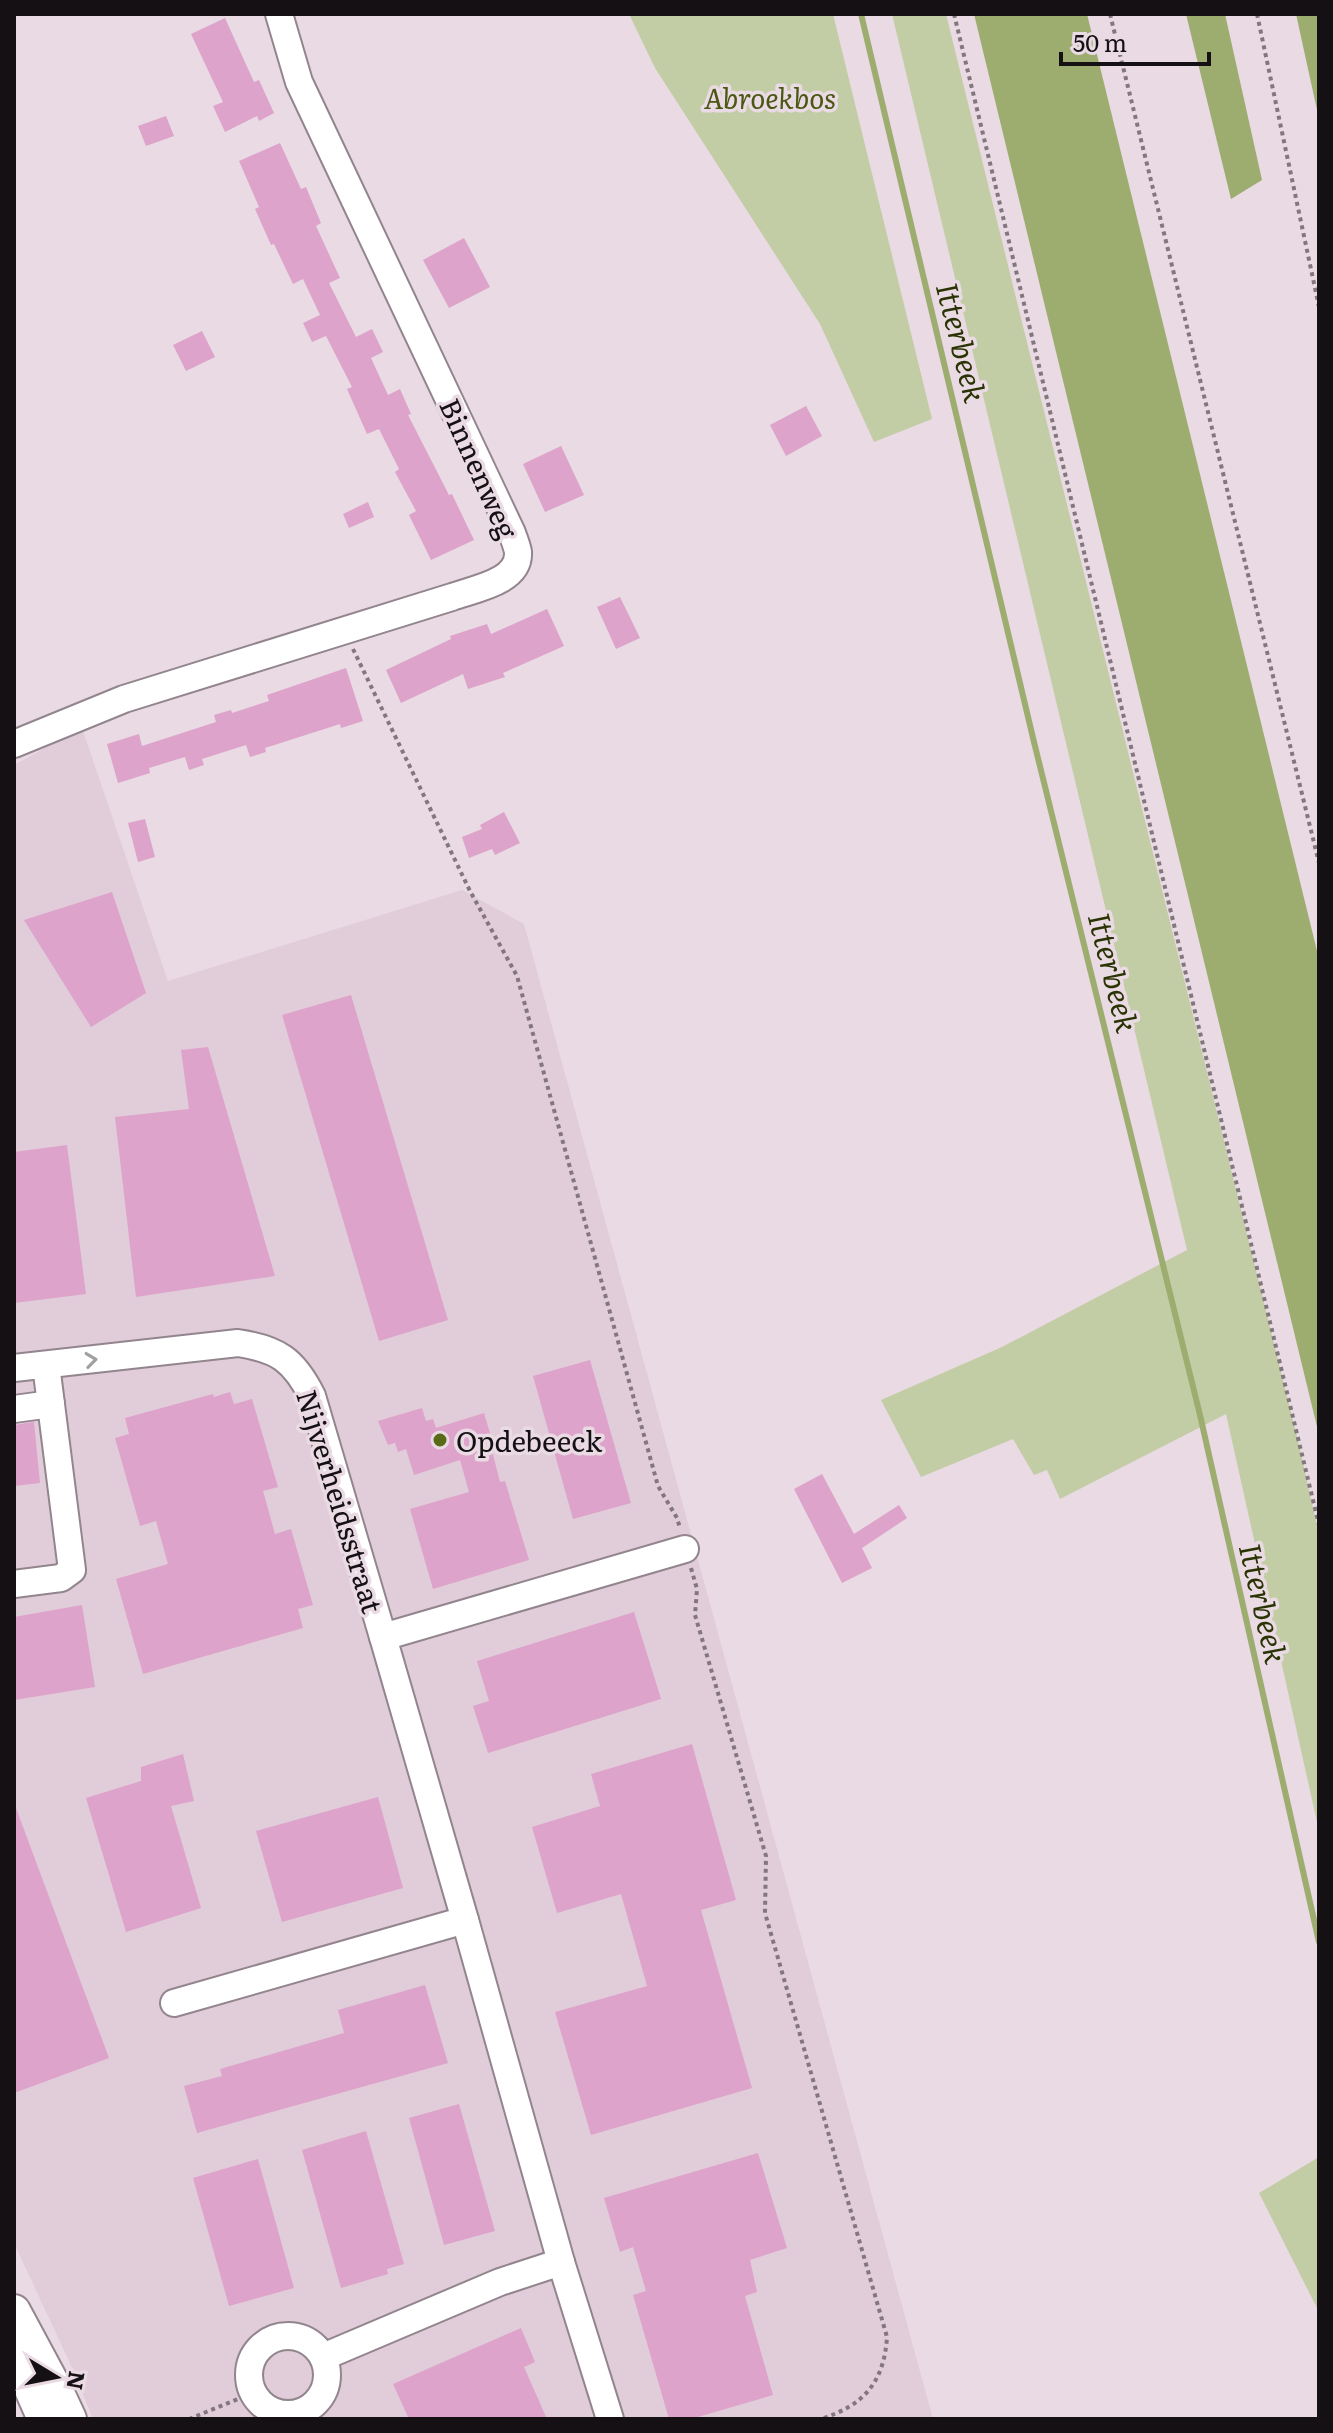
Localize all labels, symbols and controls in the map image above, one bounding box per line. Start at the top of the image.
scale bar [1061,16,1209,66]
text: 50 m [1073,24,1127,59]
park label: Abroekbos [704,76,836,118]
water label: Itterbeek [927,277,999,407]
street label: Binnenweg [430,391,530,545]
water label: Itterbeek [1079,907,1151,1037]
one-way arrow [85,1351,98,1368]
street label: Nijverheidsstraat [287,1384,395,1619]
place label: Opdebeeck [456,1419,603,1461]
marker: Opdebeeck [431,1431,449,1449]
water label: Itterbeek [1230,1539,1300,1668]
north arrow [16,2337,96,2417]
text: N [59,2369,95,2393]

